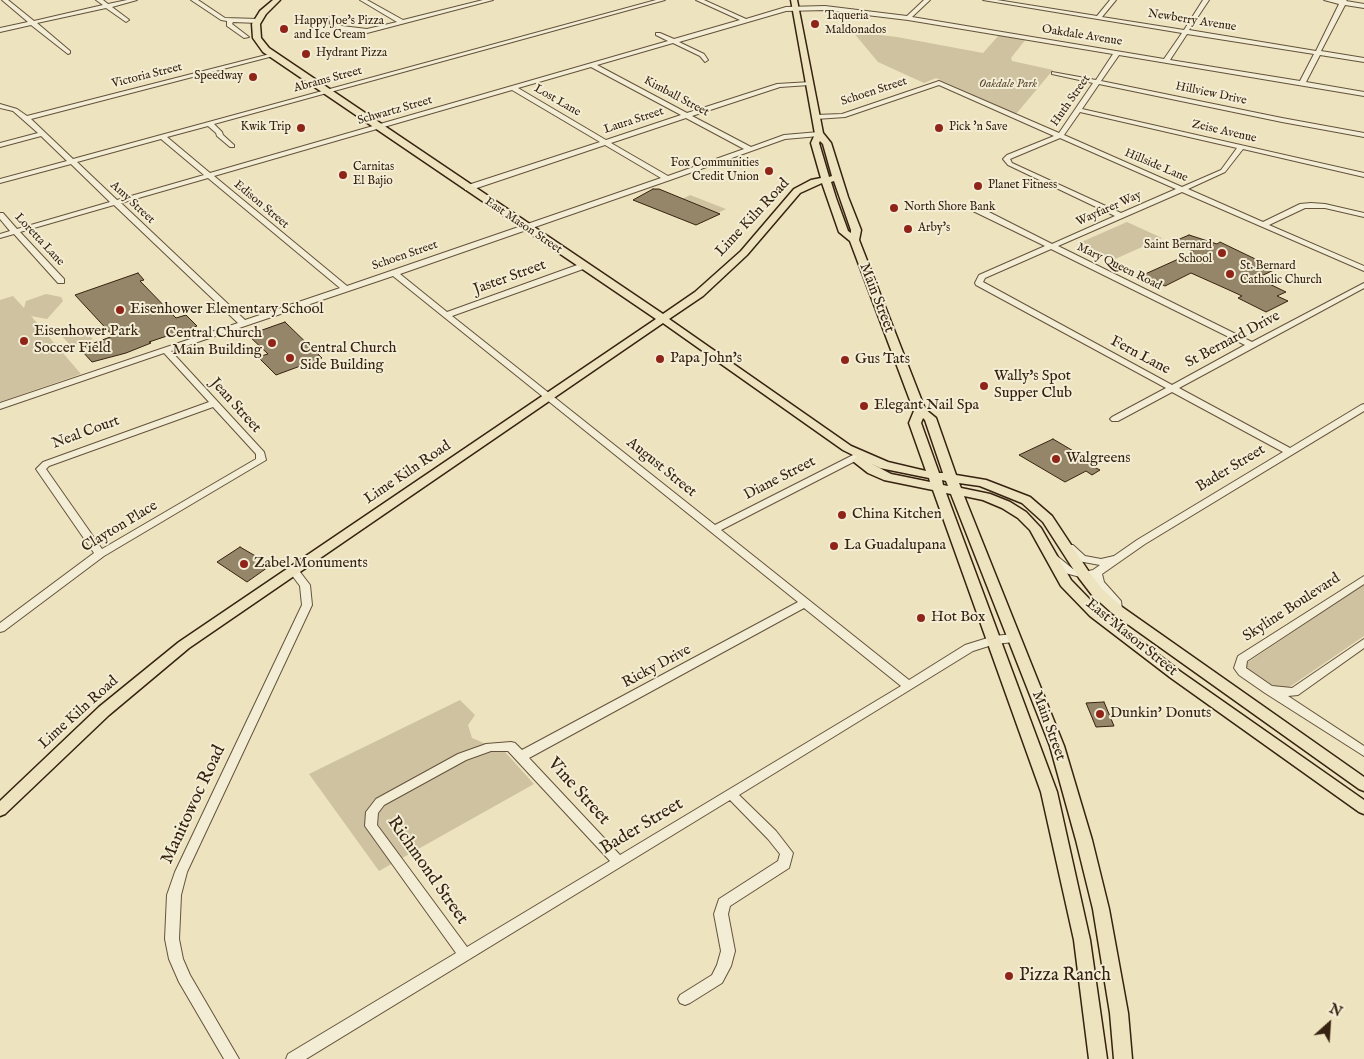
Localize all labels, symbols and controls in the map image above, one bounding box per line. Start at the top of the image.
street label: Newberry Avenue [1147,7,1237,35]
place label: Taqueria Maldonados [825,10,886,38]
place label: Happy Joe's Pizza and Ice Cream [294,15,384,43]
marker: Taqueria Maldonados [809,18,821,30]
marker: Happy Joe's Pizza and Ice Cream [278,23,290,35]
street label: Oakdale Avenue [1041,23,1123,49]
place label: Hydrant Pizza [316,47,387,61]
marker: Hydrant Pizza [300,48,312,60]
street label: Victoria Street [110,60,184,92]
street label: Abrams Street [292,64,364,96]
place label: Speedway [194,70,243,84]
marker: Speedway [247,71,259,83]
street label: Huth Street [1048,73,1094,129]
street label: Kimball Street [641,74,711,120]
street label: Schoen Street [839,75,909,109]
park label: Oakdale Park [979,78,1037,92]
street label: Hillview Drive [1174,79,1248,109]
street label: Lost Lane [531,82,583,120]
street label: Schwartz Street [356,93,434,129]
street label: Laura Street [602,105,666,137]
street label: Zeise Avenue [1190,118,1258,146]
place label: Kwik Trip [241,121,291,135]
place label: Pick 'n Save [949,121,1008,135]
marker: Kwik Trip [295,122,307,134]
marker: Pick 'n Save [933,122,945,134]
street label: Hillside Lane [1122,146,1190,186]
place label: Fox Communities Credit Union [670,157,759,185]
place label: Carnitas El Bajio [353,161,394,189]
marker: Fox Communities Credit Union [763,165,775,177]
marker: Carnitas El Bajio [337,169,349,181]
street label: Lime Kiln Road [712,175,794,261]
street label: Edison Street [231,178,291,232]
street label: Amy Street [107,179,157,227]
place label: Planet Fitness [988,179,1057,193]
marker: Planet Fitness [972,180,984,192]
street label: Wayfarer Way [1074,188,1144,230]
street label: East Mason Street [482,195,564,257]
place label: North Shore Bank [904,201,995,215]
marker: North Shore Bank [888,202,900,214]
street label: Loretta Lane [11,211,67,269]
place label: Arby's [918,222,950,236]
marker: Arby's [902,223,914,235]
street label: Schoen Street [370,238,440,274]
place label: Saint Bernard School [1144,239,1212,267]
street label: Mary Queen Road [1074,240,1164,294]
marker: Saint Bernard School [1216,247,1228,259]
street label: Jaster Street [471,257,549,299]
place label: St. Bernard Catholic Church [1240,260,1322,288]
street label: Main Street [854,261,898,335]
marker: St. Bernard Catholic Church [1224,268,1236,280]
place label: Eisenhower Elementary School [130,301,324,319]
marker: Eisenhower Elementary School [114,304,126,316]
street label: St Bernard Drive [1183,307,1283,373]
place label: Eisenhower Park Soccer Field [34,323,138,358]
place label: Central Church Main Building [166,325,262,360]
street label: Fern Lane [1107,333,1173,379]
marker: Eisenhower Park Soccer Field [18,335,30,347]
marker: Central Church Main Building [266,337,278,349]
place label: Central Church Side Building [300,340,396,375]
place label: Papa John's [670,350,742,368]
place label: Gus Tats [855,351,910,369]
marker: Central Church Side Building [284,352,296,364]
marker: Papa John's [654,353,666,365]
marker: Gus Tats [839,354,851,366]
place label: Wally's Spot Supper Club [994,368,1072,403]
street label: Jean Street [206,375,264,437]
marker: Wally's Spot Supper Club [978,380,990,392]
place label: Elegant Nail Spa [874,397,979,415]
marker: Elegant Nail Spa [858,400,870,412]
street label: Neal Court [50,412,122,454]
street label: August Street [622,434,700,502]
street label: Lime Kiln Road [361,437,455,509]
street label: Bader Street [1193,441,1269,497]
place label: Walgreens [1066,450,1131,468]
street label: Diane Street [741,453,819,505]
marker: Walgreens [1050,453,1062,465]
street label: Clayton Place [79,497,161,557]
place label: China Kitchen [852,506,942,524]
marker: China Kitchen [836,509,848,521]
place label: La Guadalupana [844,537,946,555]
marker: La Guadalupana [828,540,840,552]
place label: Zabel Monuments [254,555,368,573]
marker: Zabel Monuments [238,558,250,570]
street label: Skyline Boulevard [1240,570,1344,646]
street label: East Mason Street [1081,595,1181,681]
place label: Hot Box [931,609,985,627]
marker: Hot Box [915,612,927,624]
street label: Ricky Drive [620,641,694,693]
street label: Lime Kiln Road [36,673,122,753]
street label: Main Street [1027,689,1069,763]
place label: Dunkin' Donuts [1110,705,1211,723]
marker: Dunkin' Donuts [1094,708,1106,720]
street label: Manitowoc Road [157,742,231,868]
street label: Vine Street [542,754,614,830]
street label: Bader Street [597,794,687,860]
street label: Richmond Street [382,813,472,929]
place label: Pizza Ranch [1019,965,1111,987]
marker: Pizza Ranch [1003,970,1015,982]
north arrow [1304,999,1354,1049]
text: N [1326,1000,1345,1021]

